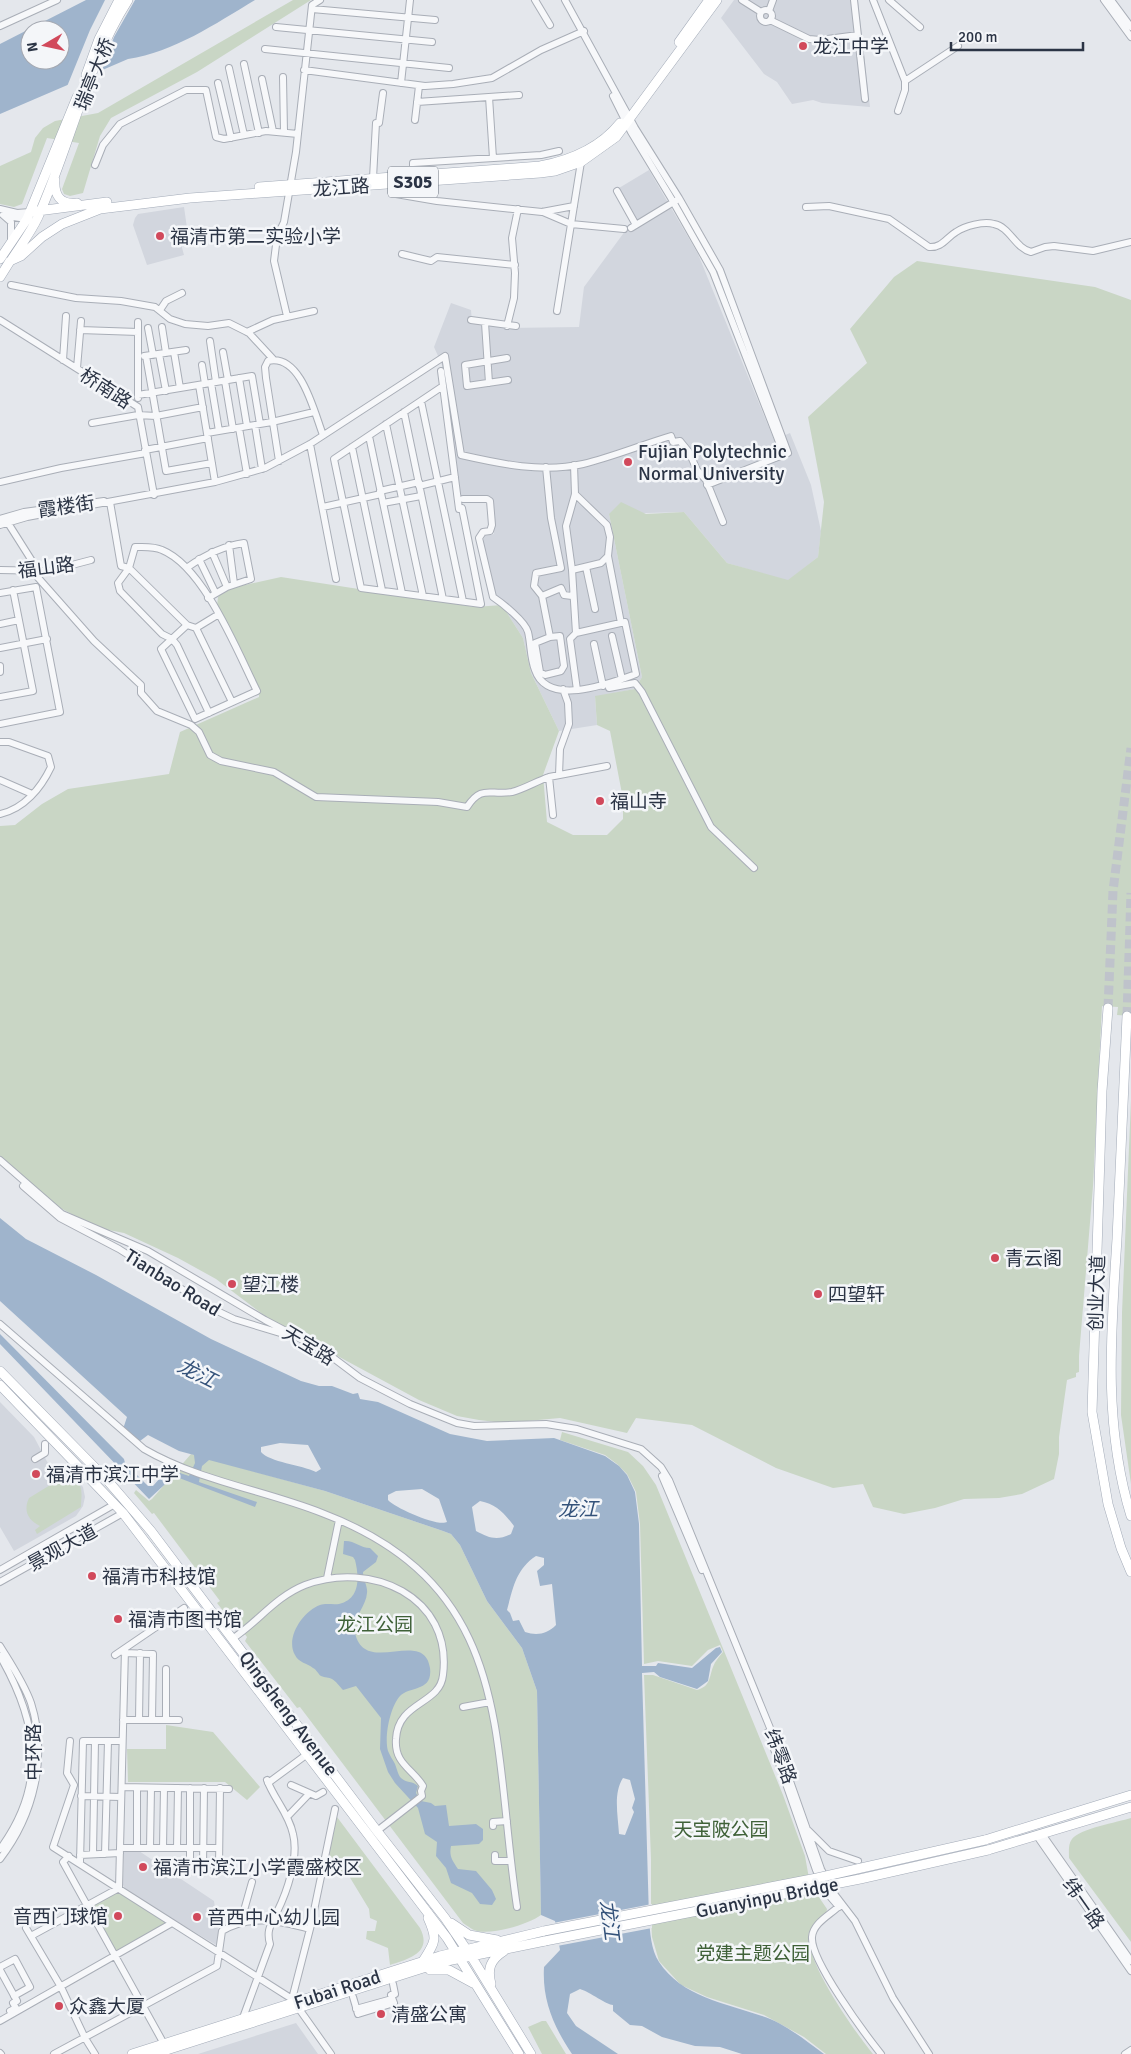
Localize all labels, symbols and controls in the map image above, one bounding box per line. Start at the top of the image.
north arrow [20,20,70,70]
scale bar [951,20,1084,52]
text: 200 m [958,28,998,46]
street label: 瑞亭大桥 [70,35,120,114]
place label: 龙江中学 [813,35,889,59]
marker: 龙江中学 [797,40,809,52]
text: N [23,41,42,53]
road number: S305 [388,166,438,198]
street label: 龙江路 [312,174,370,202]
place label: 福清市第二实验小学 [170,225,341,249]
marker: 福清市第二实验小学 [154,230,166,242]
street label: 桥南路 [75,363,136,414]
place label: Fujian Polytechnic Normal University [638,440,787,486]
marker: Fujian Polytechnic Normal University [622,456,634,468]
street label: 霞楼街 [36,491,96,523]
street label: 福山路 [16,553,76,583]
place label: 福山寺 [610,790,667,814]
marker: 福山寺 [594,795,606,807]
street label: Tianbao Road [120,1244,225,1322]
place label: 青云阁 [1005,1247,1062,1271]
marker: 青云阁 [989,1252,1001,1264]
street label: 创业大道 [1084,1255,1110,1331]
place label: 望江楼 [242,1273,299,1297]
marker: 望江楼 [226,1278,238,1290]
place label: 四望轩 [828,1283,885,1307]
marker: 四望轩 [812,1288,824,1300]
street label: 天宝路 [278,1321,339,1371]
water label: 龙江 [173,1353,222,1394]
place label: 福清市滨江中学 [46,1463,179,1487]
marker: 福清市滨江中学 [30,1468,42,1480]
water label: 龙江 [558,1497,600,1522]
street label: 景观大道 [23,1519,102,1577]
place label: 福清市科技馆 [102,1565,216,1589]
marker: 福清市科技馆 [86,1570,98,1582]
place label: 福清市图书馆 [128,1608,242,1632]
marker: 福清市图书馆 [112,1613,124,1625]
park label: 龙江公园 [337,1613,413,1637]
street label: Qingsheng Avenue [233,1646,343,1781]
street label: 中环路 [22,1723,46,1781]
street label: 纬零路 [759,1725,801,1787]
park label: 天宝陂公园 [673,1818,769,1842]
place label: 福清市滨江小学霞盛校区 [153,1856,362,1880]
marker: 福清市滨江小学霞盛校区 [137,1861,149,1873]
street label: Guanyinpu Bridge [694,1872,841,1924]
street label: 纬一路 [1057,1873,1109,1934]
water label: 龙江 [595,1899,625,1943]
place label: 音西门球馆 [13,1905,108,1929]
place label: 音西中心幼儿园 [207,1906,340,1930]
marker: 音西门球馆 [112,1910,124,1922]
marker: 音西中心幼儿园 [191,1911,203,1923]
park label: 党建主题公园 [696,1942,810,1966]
street label: Fubai Road [291,1965,384,2015]
place label: 众鑫大厦 [69,1995,145,2019]
marker: 众鑫大厦 [53,2000,65,2012]
place label: 清盛公寓 [391,2003,467,2027]
marker: 清盛公寓 [375,2008,387,2020]

